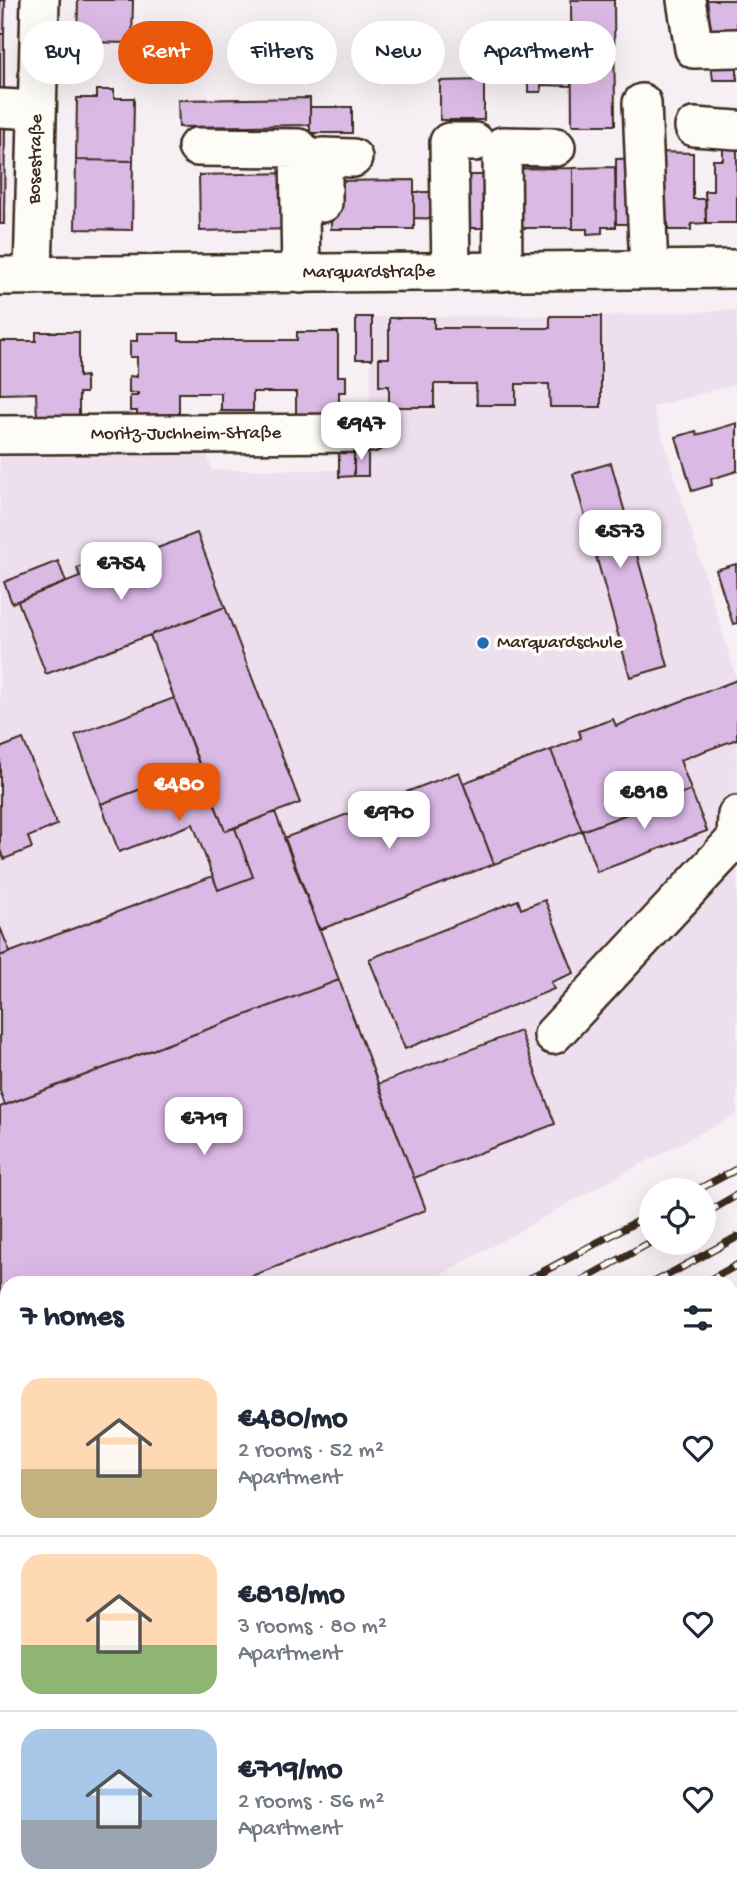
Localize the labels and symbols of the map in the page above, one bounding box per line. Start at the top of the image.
street label: Bosestraße [23,114,49,205]
street label: Marquardstraße [303,260,436,285]
pin: €947 [320,402,402,462]
street label: Moritz-Juchheim-Straße [91,422,282,446]
pin: €573 [579,510,661,570]
pin: €754 [80,542,162,602]
place label: Marquardschule [497,632,623,655]
marker: Marquardschule [475,635,491,651]
pin: €480 [138,764,220,823]
pin: €818 [603,772,685,831]
pin: €970 [348,792,430,851]
pin: €719 [163,1098,245,1157]

